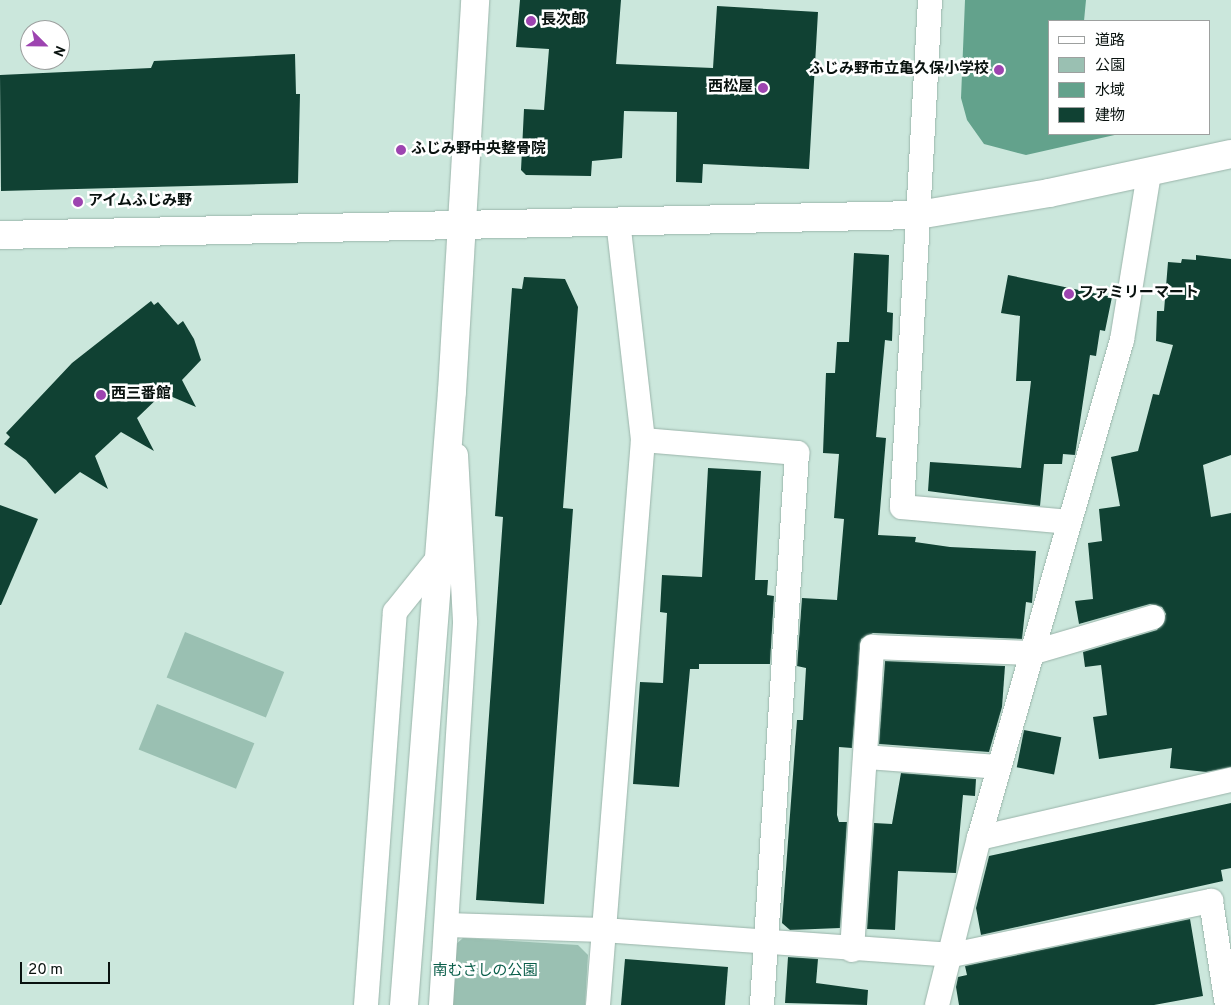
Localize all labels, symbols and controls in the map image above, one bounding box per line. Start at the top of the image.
place label: 長次郎 [541,12,586,30]
marker: 長次郎 [525,15,537,27]
north arrow [20,20,70,70]
legend [1048,20,1211,135]
text: 道路 [1095,32,1125,51]
text: N [49,43,68,59]
text: 公園 [1095,57,1125,76]
place label: ふじみ野市立亀久保小学校 [809,61,989,79]
marker: ふじみ野市立亀久保小学校 [993,64,1005,76]
place label: 西松屋 [708,79,753,97]
marker: 西松屋 [757,82,769,94]
text: 水域 [1095,82,1125,101]
text: 建物 [1095,107,1125,126]
place label: ふじみ野中央整骨院 [411,141,546,159]
marker: ふじみ野中央整骨院 [395,144,407,156]
place label: アイムふじみ野 [88,193,193,211]
marker: アイムふじみ野 [72,196,84,208]
place label: ファミリーマート [1079,285,1199,303]
marker: ファミリーマート [1063,288,1075,300]
place label: 西三番館 [111,386,171,404]
marker: 西三番館 [95,389,107,401]
scale bar [22,952,112,984]
text: 20 m [28,961,63,980]
park label: 南むさしの公園 [433,963,537,981]

